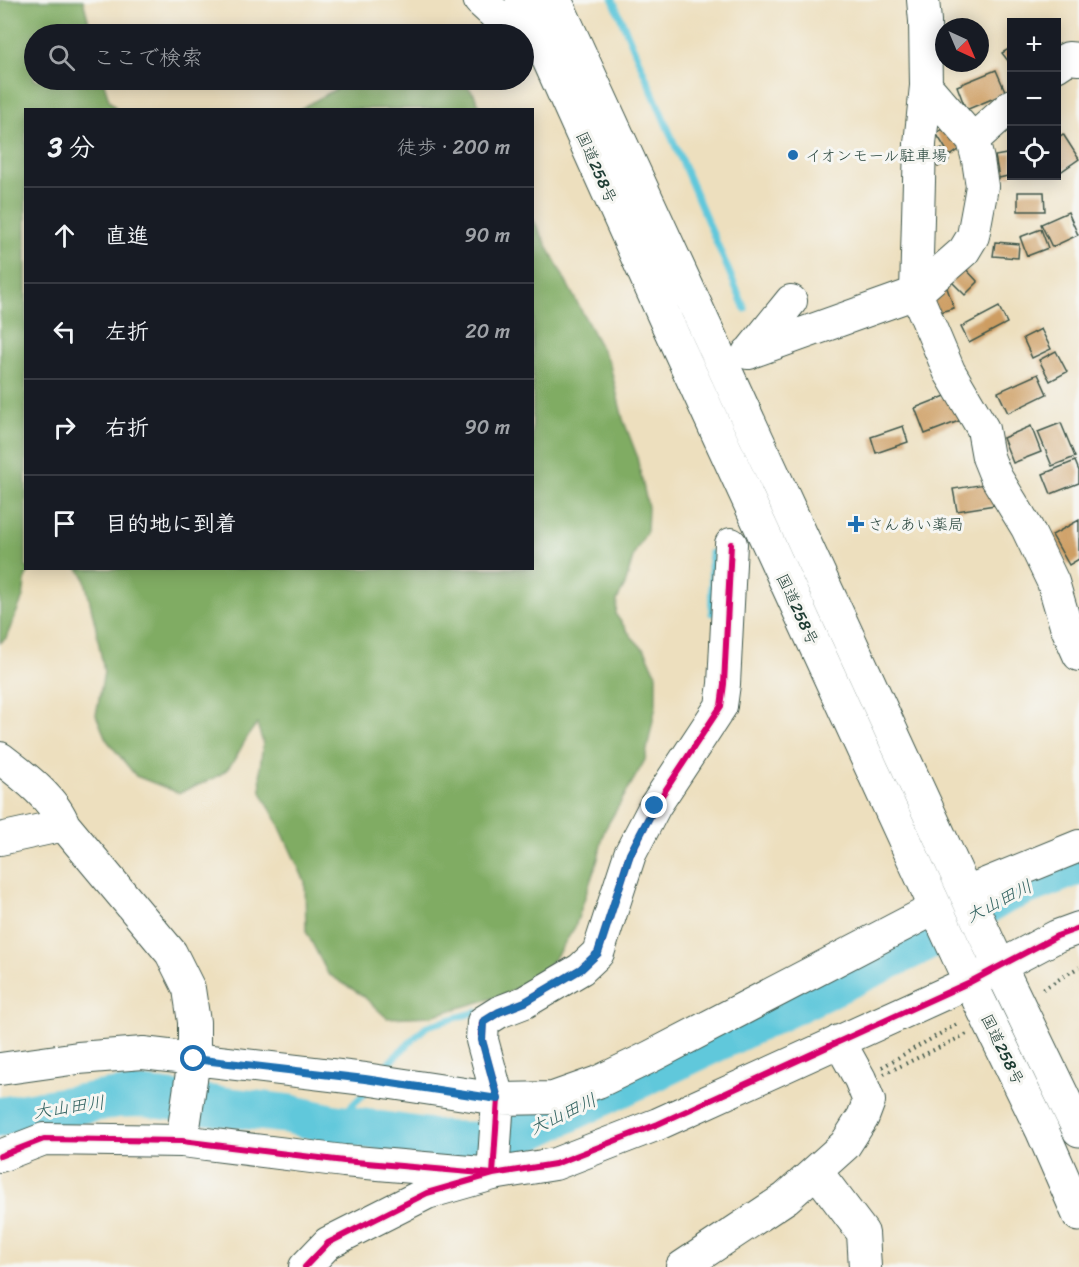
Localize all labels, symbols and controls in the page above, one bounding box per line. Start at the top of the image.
north arrow [935,18,989,72]
map controls [1007,18,1061,180]
button: + [1007,18,1061,72]
search box [24,24,534,90]
text: ここで検索 [93,38,203,77]
icon: search [45,41,78,74]
button: − [1007,72,1061,126]
text: 3 分 [48,124,95,170]
street label: 国道258号 [568,126,625,208]
button: locate [1007,126,1061,180]
text: 徒歩 · 200 m [397,130,510,165]
place label: イオンモール駐車場 [805,141,947,170]
marker: イオンモール駐車場 [786,148,800,162]
text: 直進 [105,216,149,255]
text: 90 m [465,218,510,253]
icon: ahead [48,219,81,252]
text: 左折 [105,312,149,351]
text: 20 m [465,314,510,349]
icon: left [48,315,81,348]
text: 右折 [105,408,149,447]
text: 90 m [465,410,510,445]
icon: right [48,411,81,444]
text: 目的地に到着 [105,504,237,543]
icon: arrive [48,507,81,540]
place label: さんあい薬局 [868,510,964,539]
marker: さんあい薬局 [849,517,863,531]
street label: 国道258号 [768,568,827,650]
route end [641,792,667,818]
water label: 大山田川 [960,870,1038,932]
street label: 国道258号 [973,1008,1032,1090]
route start [180,1045,206,1071]
water label: 大山田川 [524,1084,602,1144]
water label: 大山田川 [31,1086,107,1128]

